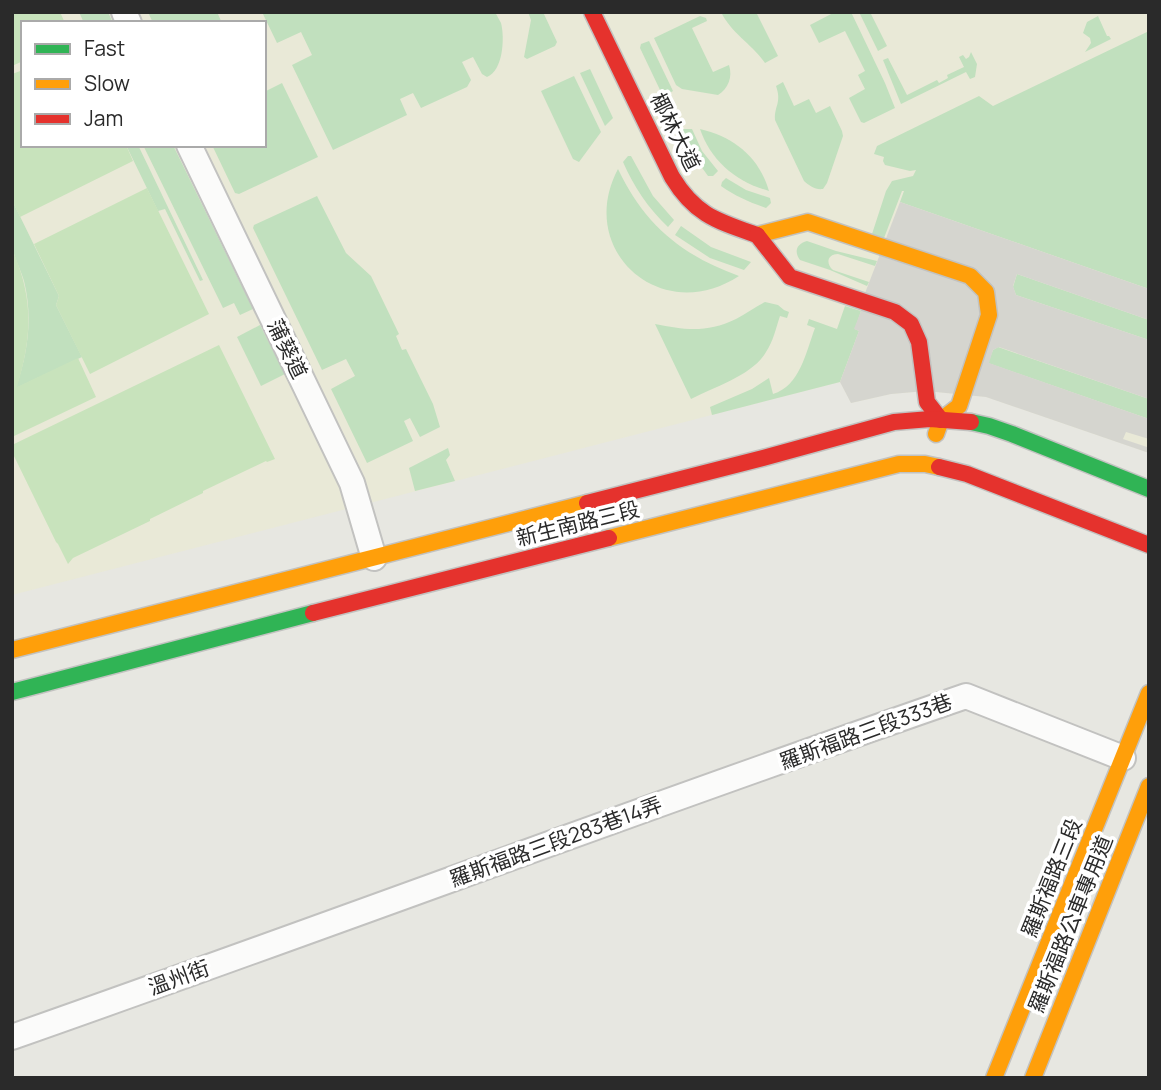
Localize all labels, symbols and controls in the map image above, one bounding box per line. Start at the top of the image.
legend [21,21,266,147]
text: Fast [84,34,125,62]
text: Slow [84,69,130,97]
street label: 椰林大道 [644,88,707,175]
text: Jam [84,104,123,132]
street label: 蒲葵道 [262,314,314,383]
street label: 新生南路三段 [513,494,642,552]
street label: 羅斯福路三段333巷 [775,687,956,775]
street label: 羅斯福路三段283巷14弄 [445,790,666,893]
street label: 羅斯福路三段 [1014,814,1088,941]
street label: 羅斯福路公車專用道 [1022,831,1118,1016]
street label: 溫州街 [144,953,213,1001]

